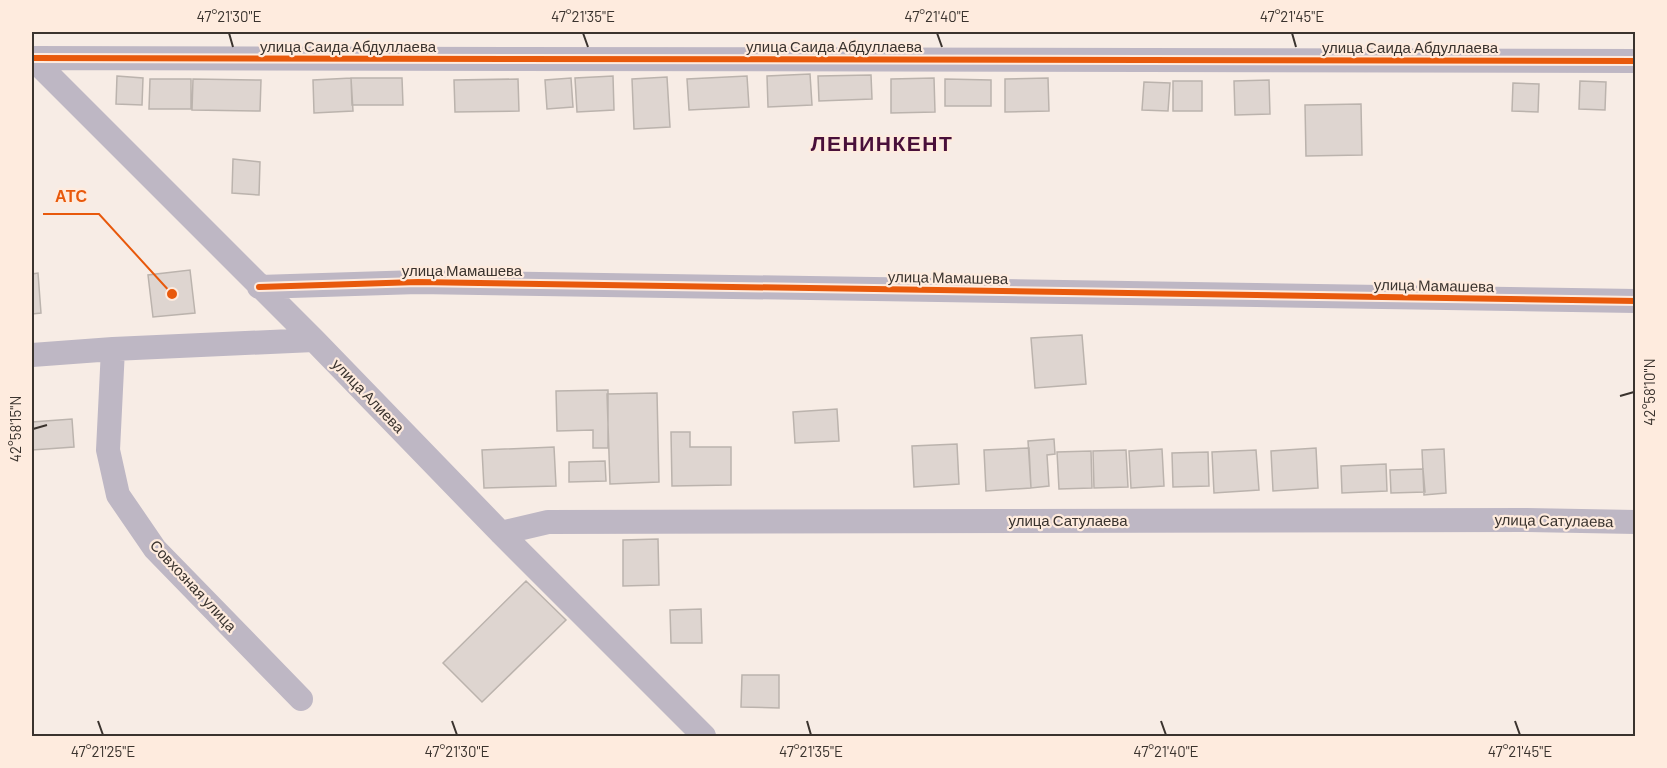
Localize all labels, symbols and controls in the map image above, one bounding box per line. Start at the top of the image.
text: 47°21'30"E [197,7,261,25]
text: 47°21'35"E [551,7,615,25]
text: 47°21'40"E [904,7,970,25]
text: 47°21'45"E [1260,7,1324,25]
street label: улица Саида Абдуллаева [260,37,437,55]
street label: улица Саида Абдуллаева [746,37,923,55]
street label: улица Саида Абдуллаева [1322,38,1499,56]
district label: ЛЕНИНКЕНТ [811,130,953,155]
callout: АТС [43,180,99,214]
text: АТС [55,186,87,205]
street label: улица Мамашева [402,261,523,279]
street label: улица Мамашева [888,267,1009,287]
street label: улица Мамашева [1374,275,1495,295]
street label: улица Алиева [329,355,409,437]
text: 42°58'10"N [1640,358,1658,426]
text: 42°58'15"N [6,396,24,462]
street label: улица Сатулаева [1494,510,1614,530]
street label: улица Сатулаева [1008,511,1128,529]
street label: Совхозная улица [147,536,241,635]
text: 47°21'25"E [71,742,135,760]
text: 47°21'30"E [425,742,489,760]
text: 47°21'35"E [779,742,843,760]
text: 47°21'40"E [1133,742,1199,760]
text: 47°21'45"E [1488,742,1552,760]

